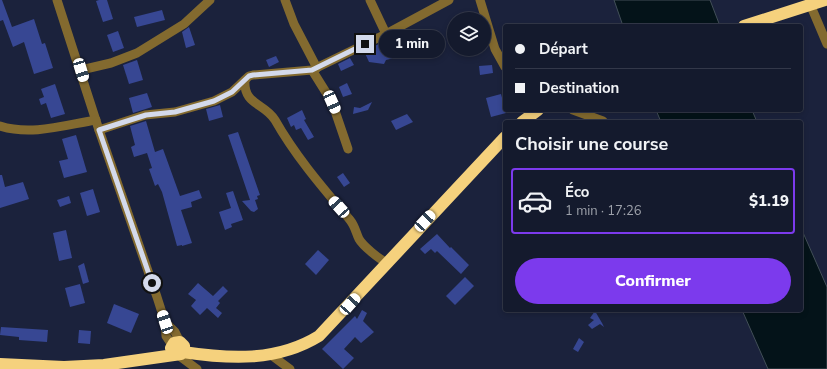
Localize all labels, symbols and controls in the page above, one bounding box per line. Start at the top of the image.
map controls [447,12,491,56]
button: layers [447,12,491,56]
callout: 1 min [379,30,445,58]
route end [356,35,374,53]
text: 1 min [395,35,429,53]
text: Départ [539,39,588,59]
car [72,57,90,83]
text: Destination [539,78,619,98]
car [322,89,342,115]
text: Choisir une course [515,132,668,156]
text: Éco [565,182,589,202]
icon: car [517,183,553,219]
text: $1.19 [749,191,789,211]
car [327,194,351,220]
text: 1 min · 17:26 [565,202,641,220]
car [412,208,438,234]
button: Confirmer [515,258,791,304]
route start [143,274,161,292]
car [338,291,362,317]
car [156,309,174,335]

